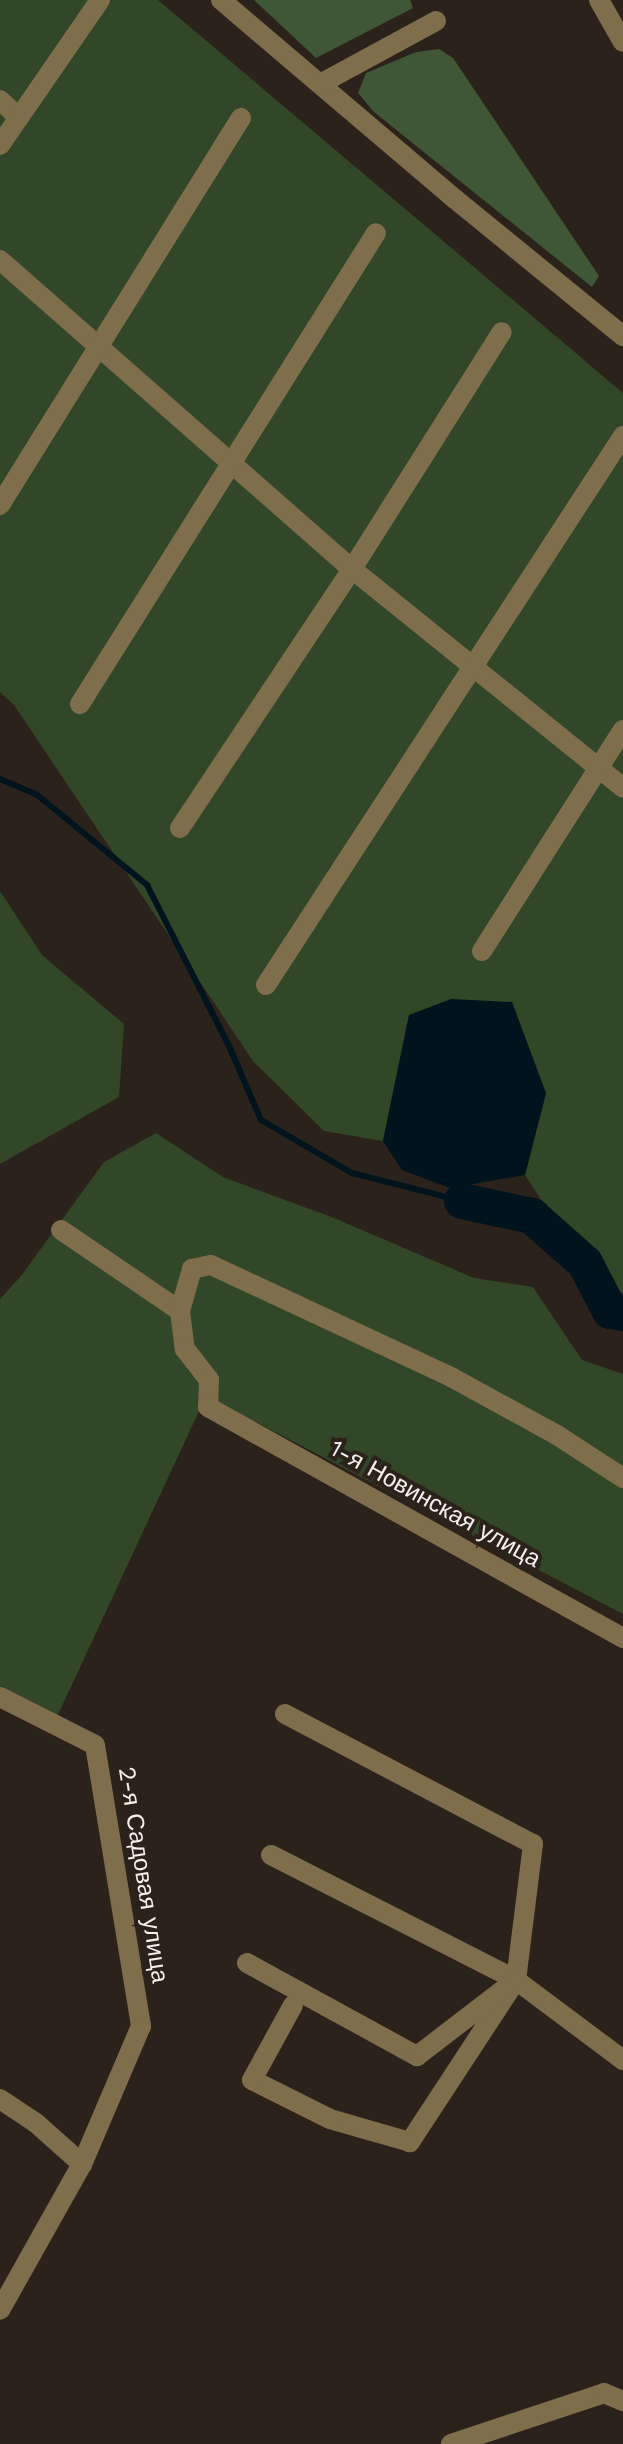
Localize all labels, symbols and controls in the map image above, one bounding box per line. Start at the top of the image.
street label: 1-я Новинская улица [325,1434,545,1574]
street label: 2-я Садовая улица [112,1765,174,1985]

